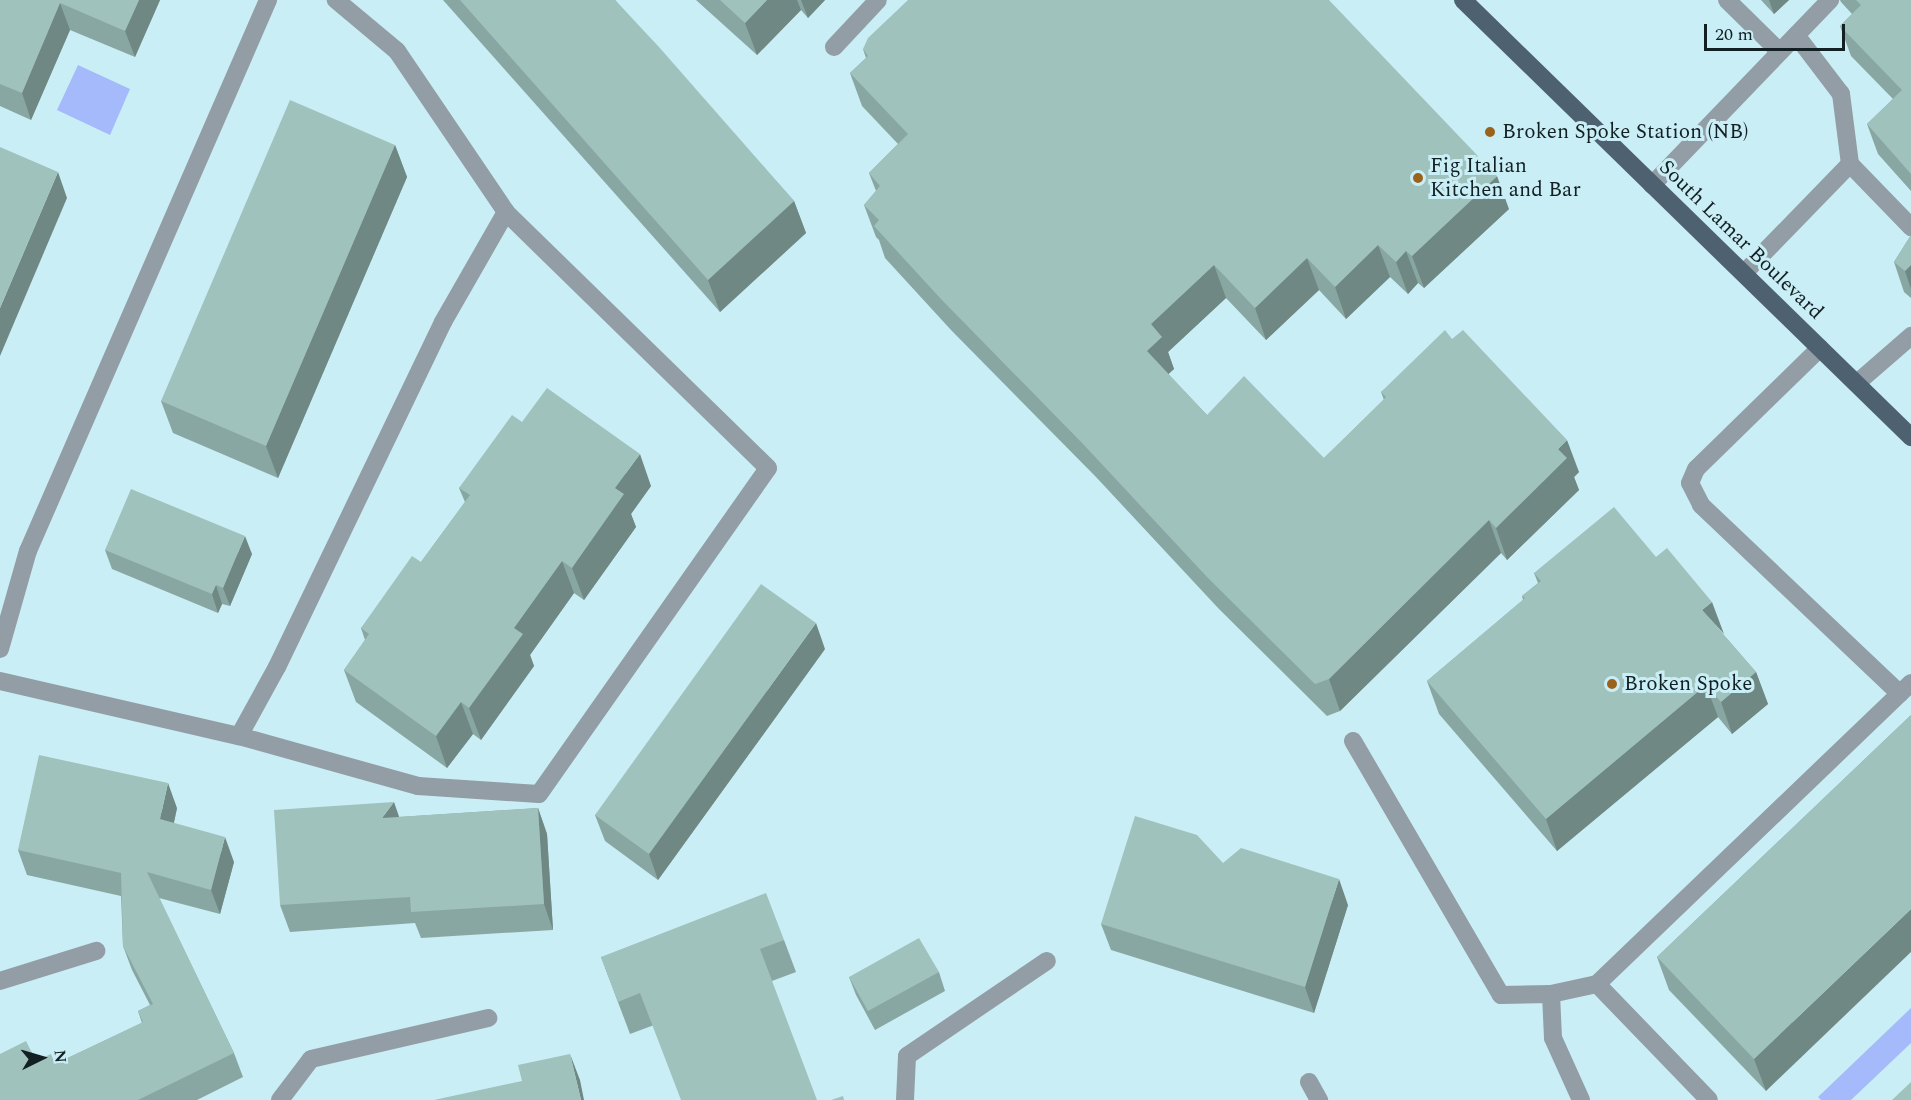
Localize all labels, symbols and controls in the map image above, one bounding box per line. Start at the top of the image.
scale bar [1707,12,1848,50]
text: 20 m [1715,21,1753,48]
place label: Broken Spoke Station (NB) [1502,119,1748,145]
marker: Broken Spoke Station (NB) [1483,125,1497,139]
place label: Fig Italian Kitchen and Bar [1430,153,1581,203]
street label: South Lamar Boulevard [1654,155,1828,325]
marker: Fig Italian Kitchen and Bar [1411,171,1425,185]
place label: Broken Spoke [1624,671,1752,697]
marker: Broken Spoke [1605,677,1619,691]
north arrow [12,1028,72,1088]
text: N [47,1049,72,1064]

